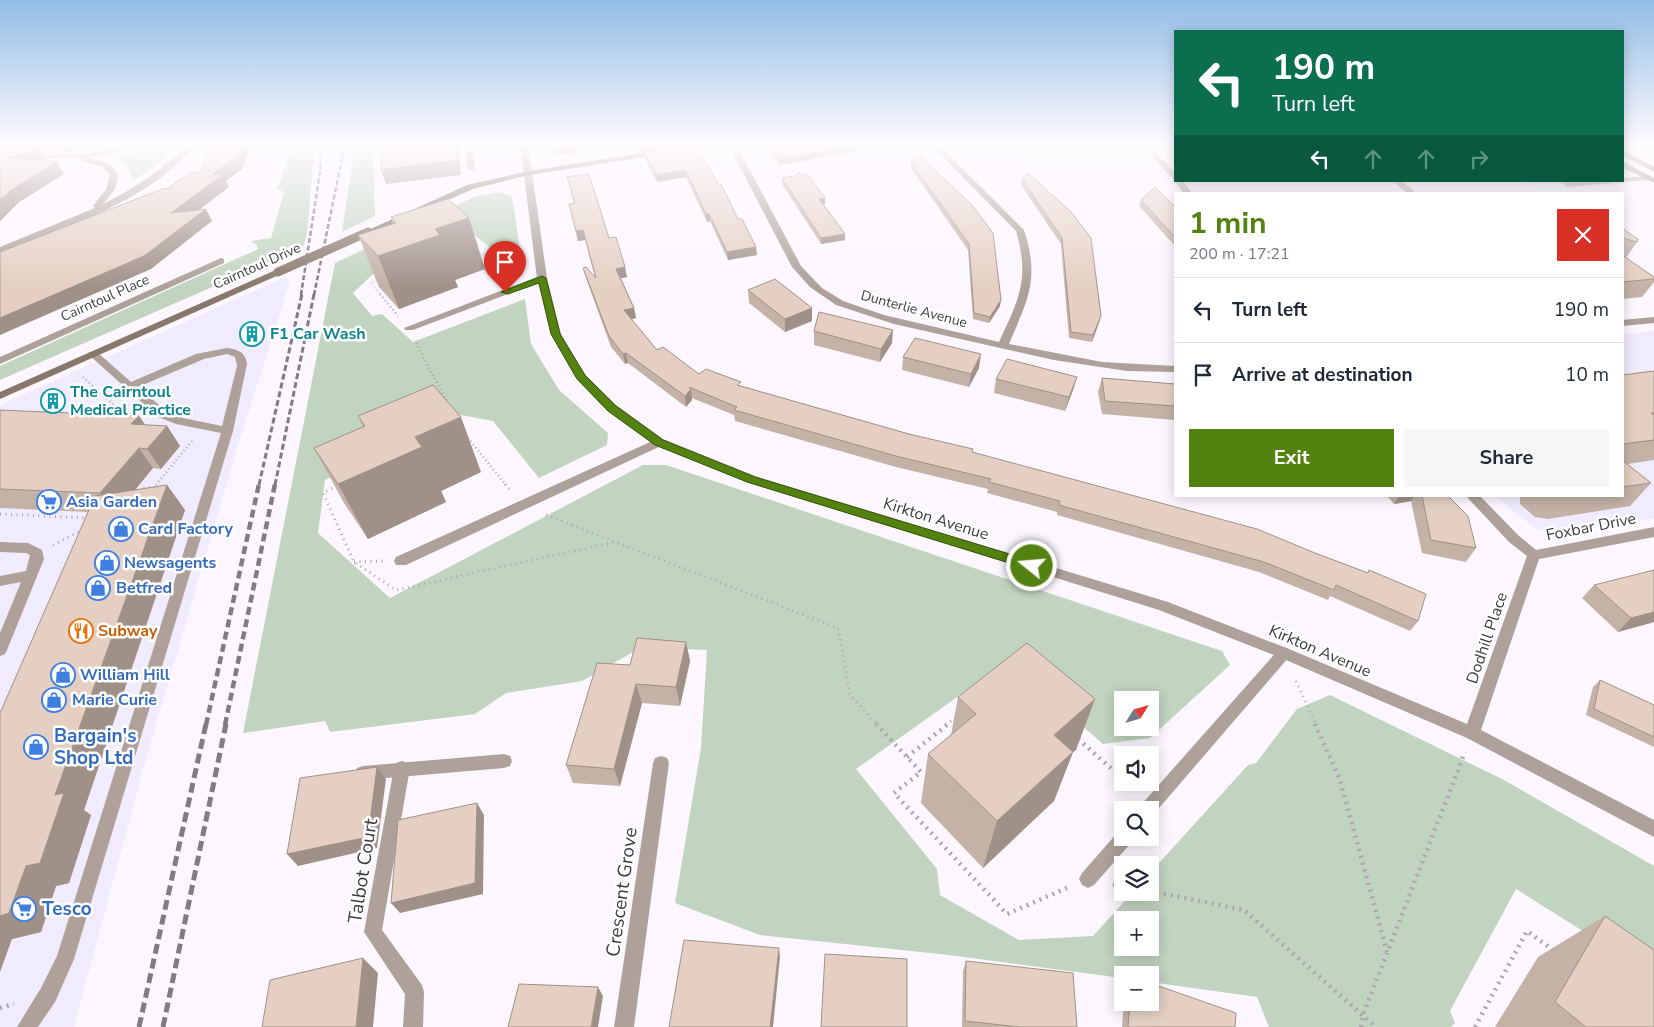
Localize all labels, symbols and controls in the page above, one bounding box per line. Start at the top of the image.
text: 190 m [1272,44,1375,91]
icon: left [1189,50,1254,115]
text: Turn left [1272,89,1355,119]
icon: left [1306,145,1334,173]
icon: ahead [1359,145,1387,173]
icon: ahead [1412,145,1440,173]
icon: right [1465,145,1493,173]
text: 1 min [1189,203,1267,244]
button: close [1557,209,1609,261]
street label: Cairntoul Drive [210,238,304,294]
pin [484,241,526,292]
text: 200 m · 17:21 [1189,243,1290,265]
icon: arrive [491,248,519,276]
street label: Cairntoul Place [58,270,152,326]
street label: Dunterlie Avenue [859,286,969,332]
icon: left [1189,296,1217,324]
text: Turn left [1232,297,1307,323]
text: 190 m [1554,297,1609,323]
building icon: F1 Car Wash [239,321,265,347]
place label: F1 Car Wash [270,323,366,345]
icon: arrive [1189,361,1217,389]
text: Arrive at destination [1232,362,1413,388]
text: 10 m [1565,362,1609,388]
place label: The Cairntoul Medical Practice [70,381,191,421]
building icon: The Cairntoul Medical Practice [40,388,66,414]
button: Exit [1189,429,1394,487]
button: Share [1404,429,1609,487]
supermarket icon: Asia Garden [36,489,62,515]
place label: Asia Garden [66,491,157,513]
street label: Kirkton Avenue [881,493,991,545]
street label: Foxbar Drive [1544,508,1638,546]
shop icon: Card Factory [108,516,134,542]
place label: Card Factory [138,518,233,540]
position arrow [1005,539,1057,591]
shop icon: Newsagents [94,550,120,576]
place label: Newsagents [124,552,216,574]
shop icon: Betfred [85,575,111,601]
place label: Betfred [116,577,172,599]
street label: Dodhill Place [1461,589,1513,687]
restaurant icon: Subway [68,618,94,644]
place label: Subway [98,620,158,642]
street label: Kirkton Avenue [1265,620,1375,682]
shop icon: William Hill [50,662,76,688]
place label: William Hill [80,664,170,686]
shop icon: Marie Curie [41,687,67,713]
place label: Marie Curie [72,689,157,711]
north arrow [1114,691,1159,736]
map controls [1114,691,1159,1011]
place label: Bargain's Shop Ltd [54,723,136,771]
shop icon: Bargain's Shop Ltd [23,734,49,760]
button: sound [1114,746,1159,791]
button: search [1114,801,1159,846]
street label: Talbot Court [342,816,384,925]
street label: Crescent Grove [600,826,644,958]
button: layers [1114,856,1159,901]
supermarket icon: Tesco [11,896,37,922]
place label: Tesco [42,896,92,922]
button: + [1114,911,1159,956]
button: − [1114,966,1159,1011]

